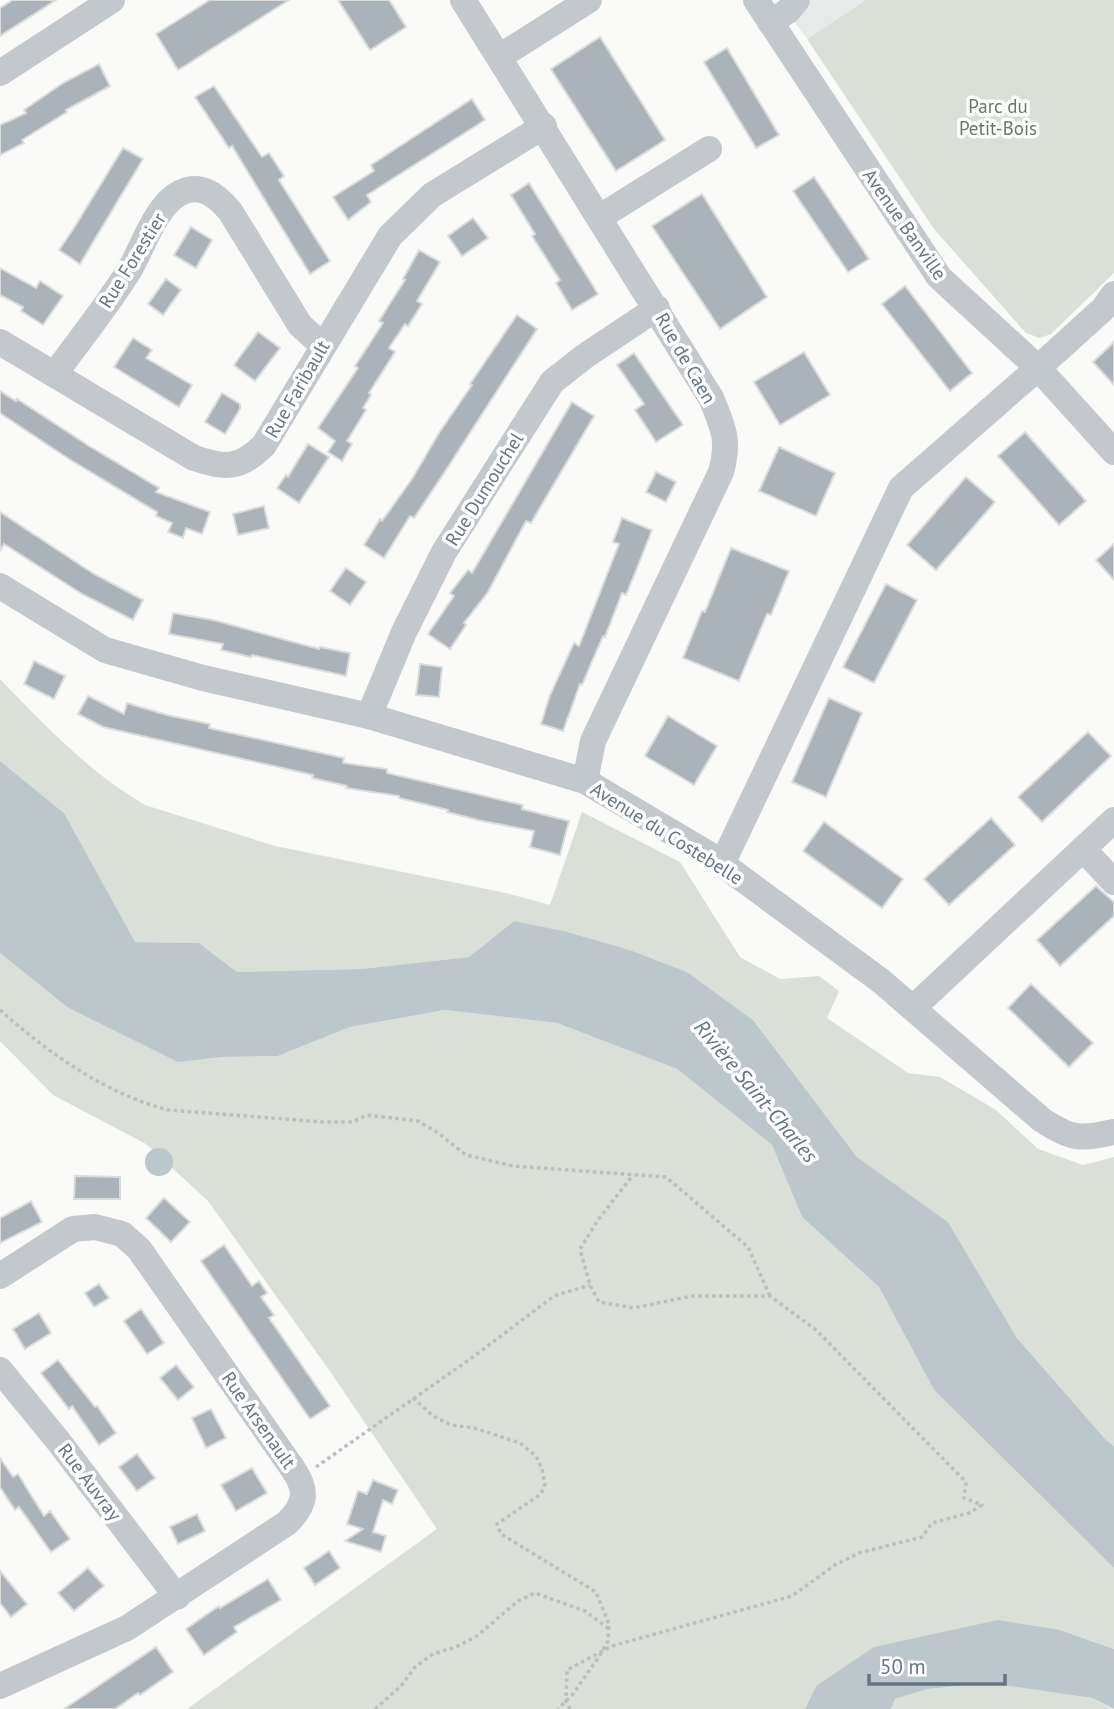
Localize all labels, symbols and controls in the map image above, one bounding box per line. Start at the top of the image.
park label: Parc du Petit-Bois [959,94,1037,140]
street label: Avenue Banville [858,164,952,284]
street label: Rue Forestier [93,207,171,312]
street label: Rue de Caen [650,308,722,408]
street label: Rue Faribault [259,335,335,442]
street label: Rue Dumouchel [440,428,529,550]
street label: Avenue du Costebelle [586,776,748,890]
water label: Rivière Saint-Charles [688,1014,824,1168]
street label: Rue Arsenault [217,1367,301,1474]
street label: Rue Auvray [53,1439,127,1526]
scale bar [869,1642,1006,1686]
text: 50 m [880,1653,926,1680]

